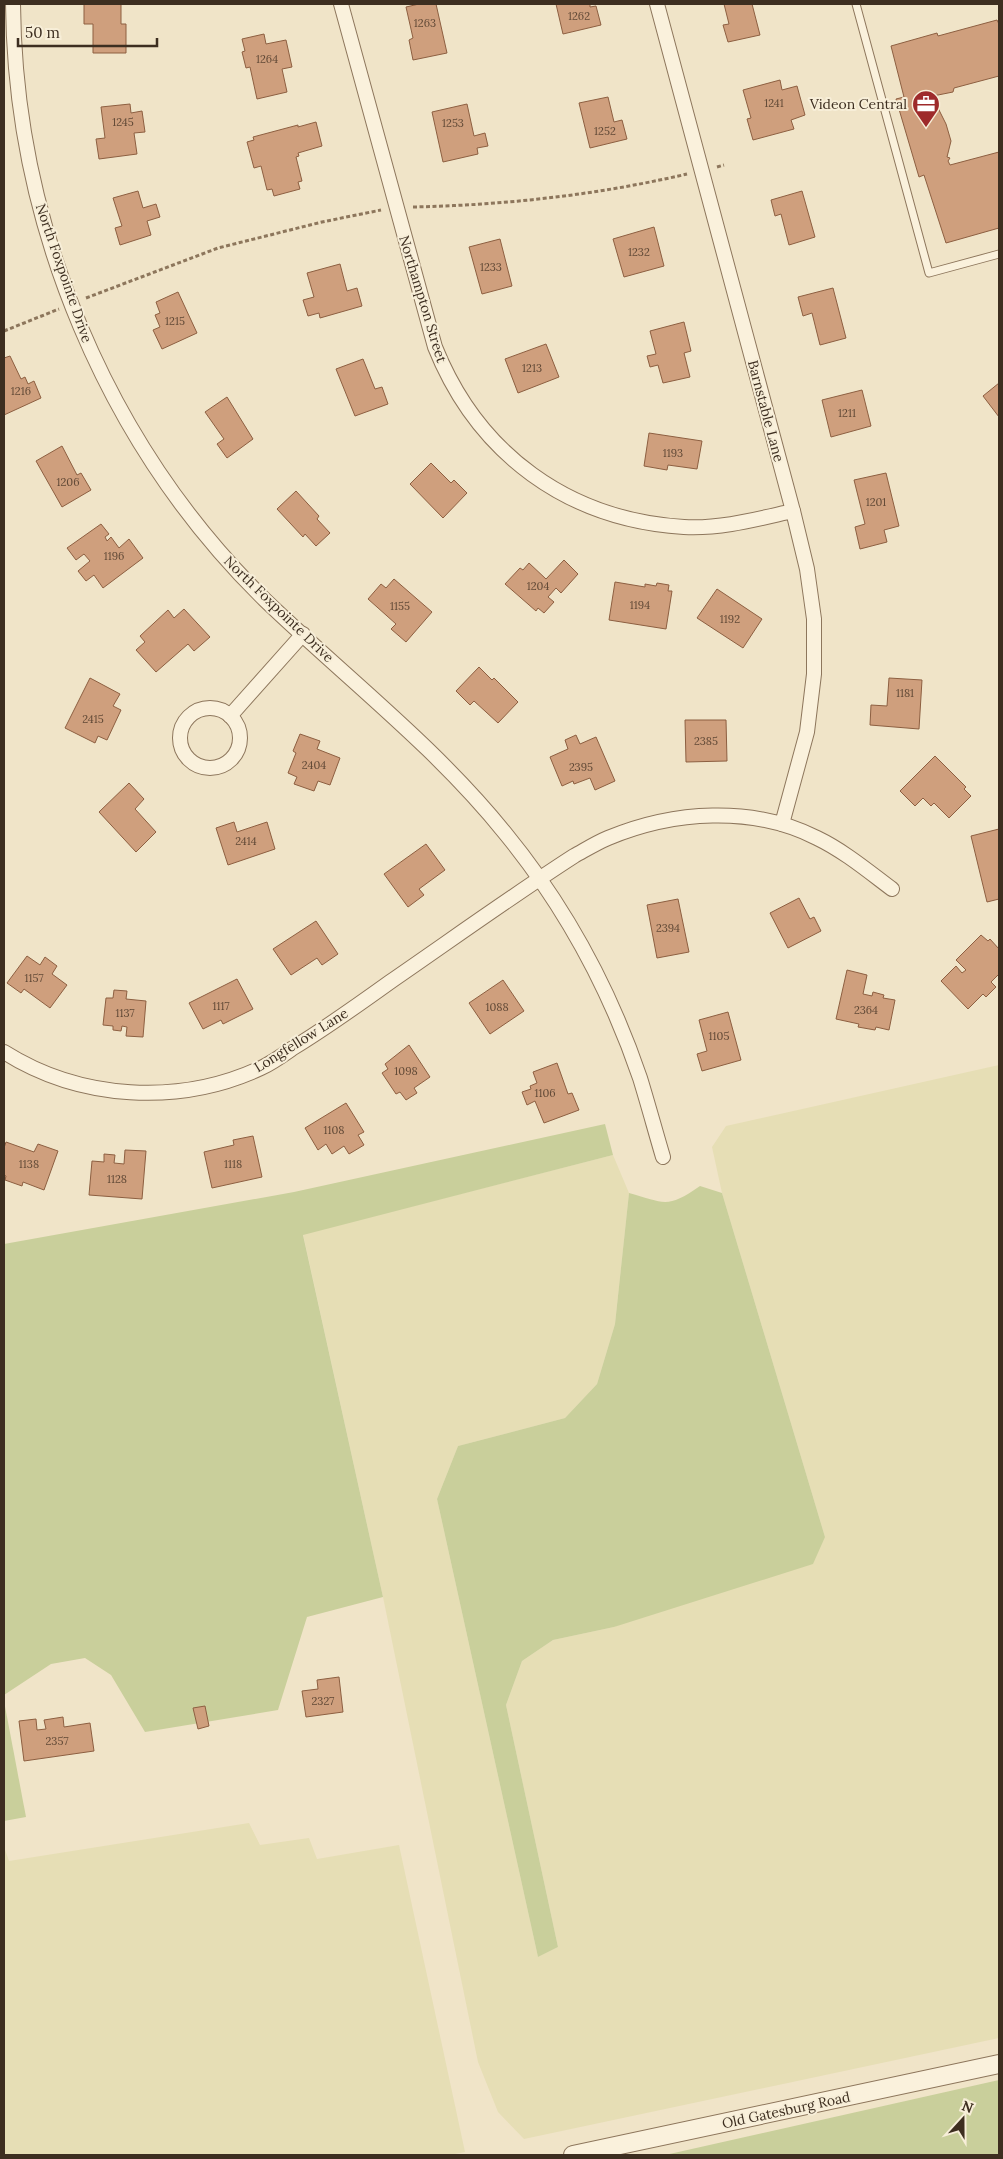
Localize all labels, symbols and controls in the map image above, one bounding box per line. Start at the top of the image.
house number: 1262 [568,9,590,23]
scale bar [18,15,156,47]
house number: 1263 [414,16,436,30]
text: 50 m [25,23,60,42]
house number: 1264 [256,52,278,66]
office icon: Videon Central [911,89,941,128]
place label: Videon Central [809,95,907,113]
house number: 1241 [764,96,784,110]
house number: 1245 [112,115,134,129]
house number: 1253 [442,116,464,130]
house number: 1252 [594,124,616,138]
street label: North Foxpointe Drive [32,201,96,345]
street label: Northampton Street [395,233,451,365]
house number: 1232 [628,245,650,259]
house number: 1233 [480,260,502,274]
house number: 1215 [165,314,185,328]
street label: Barnstable Lane [744,358,788,464]
house number: 1213 [522,361,542,375]
house number: 1216 [11,384,31,398]
house number: 1211 [838,406,856,420]
house number: 1193 [663,446,683,460]
house number: 1206 [56,475,80,489]
house number: 1201 [866,495,886,509]
house number: 1196 [104,549,124,563]
street label: North Foxpointe Drive [220,552,338,666]
house number: 1204 [527,579,549,593]
house number: 1194 [630,598,650,612]
house number: 1155 [390,599,410,613]
house number: 1192 [720,612,740,626]
house number: 1181 [896,686,914,700]
house number: 2415 [82,712,104,726]
house number: 2385 [694,734,718,748]
house number: 2404 [302,758,326,772]
house number: 2395 [569,760,593,774]
house number: 2414 [235,834,257,848]
house number: 2394 [656,921,680,935]
house number: 1157 [24,971,44,985]
house number: 1117 [212,999,230,1013]
house number: 1088 [485,1000,509,1014]
house number: 2364 [854,1003,878,1017]
street label: Longfellow Lane [251,1004,352,1076]
house number: 1137 [116,1006,134,1020]
house number: 1105 [709,1029,729,1043]
house number: 1098 [394,1064,418,1078]
house number: 1106 [534,1086,556,1100]
house number: 1108 [323,1123,345,1137]
house number: 1138 [19,1157,39,1171]
house number: 1118 [224,1157,242,1171]
house number: 1128 [107,1172,127,1186]
house number: 2327 [312,1694,334,1708]
house number: 2357 [46,1734,68,1748]
street label: Old Gatesburg Road [720,2088,852,2132]
north arrow [938,2094,988,2144]
text: N [959,2097,976,2117]

